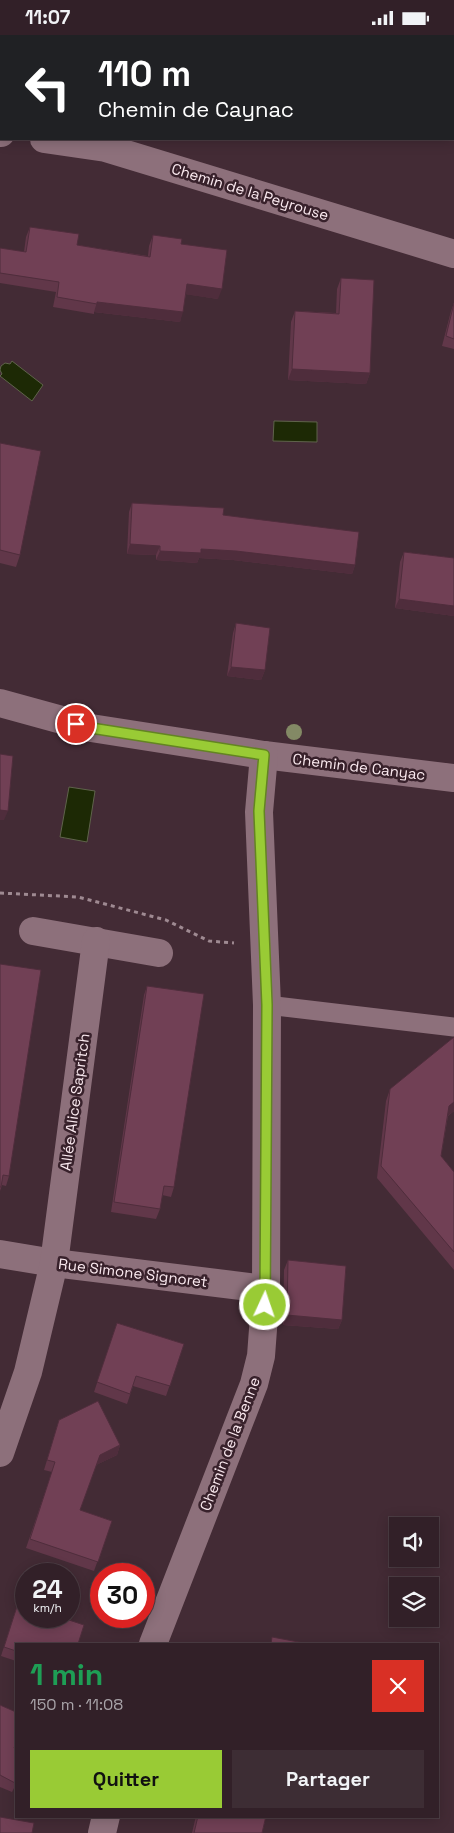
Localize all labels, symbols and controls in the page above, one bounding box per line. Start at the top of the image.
text: 11:07 [25,5,70,30]
text: 110 m [98,52,191,96]
icon: left [15,55,80,120]
text: Chemin de Caynac [98,95,294,123]
street label: Chemin de la Peyrouse [169,159,331,225]
pin [55,703,97,745]
icon: arrive [62,710,90,738]
street label: Chemin de Canyac [292,749,427,784]
street label: Allée Alice Sapritch [55,1032,94,1172]
street label: Rue Simone Signoret [57,1254,209,1291]
position arrow [238,1278,290,1330]
street label: Chemin de la Benne [195,1374,264,1513]
map controls [389,1517,439,1627]
button: sound [389,1517,439,1567]
speed limit sign: 30 [90,1563,155,1628]
text: 24 [32,1573,63,1605]
button: layers [389,1577,439,1627]
text: km/h [33,1600,62,1616]
text: 1 min [30,1655,103,1694]
button: close [372,1660,424,1712]
text: 150 m · 11:08 [30,1694,123,1715]
button: Quitter [30,1750,222,1808]
button: Partager [232,1750,424,1808]

